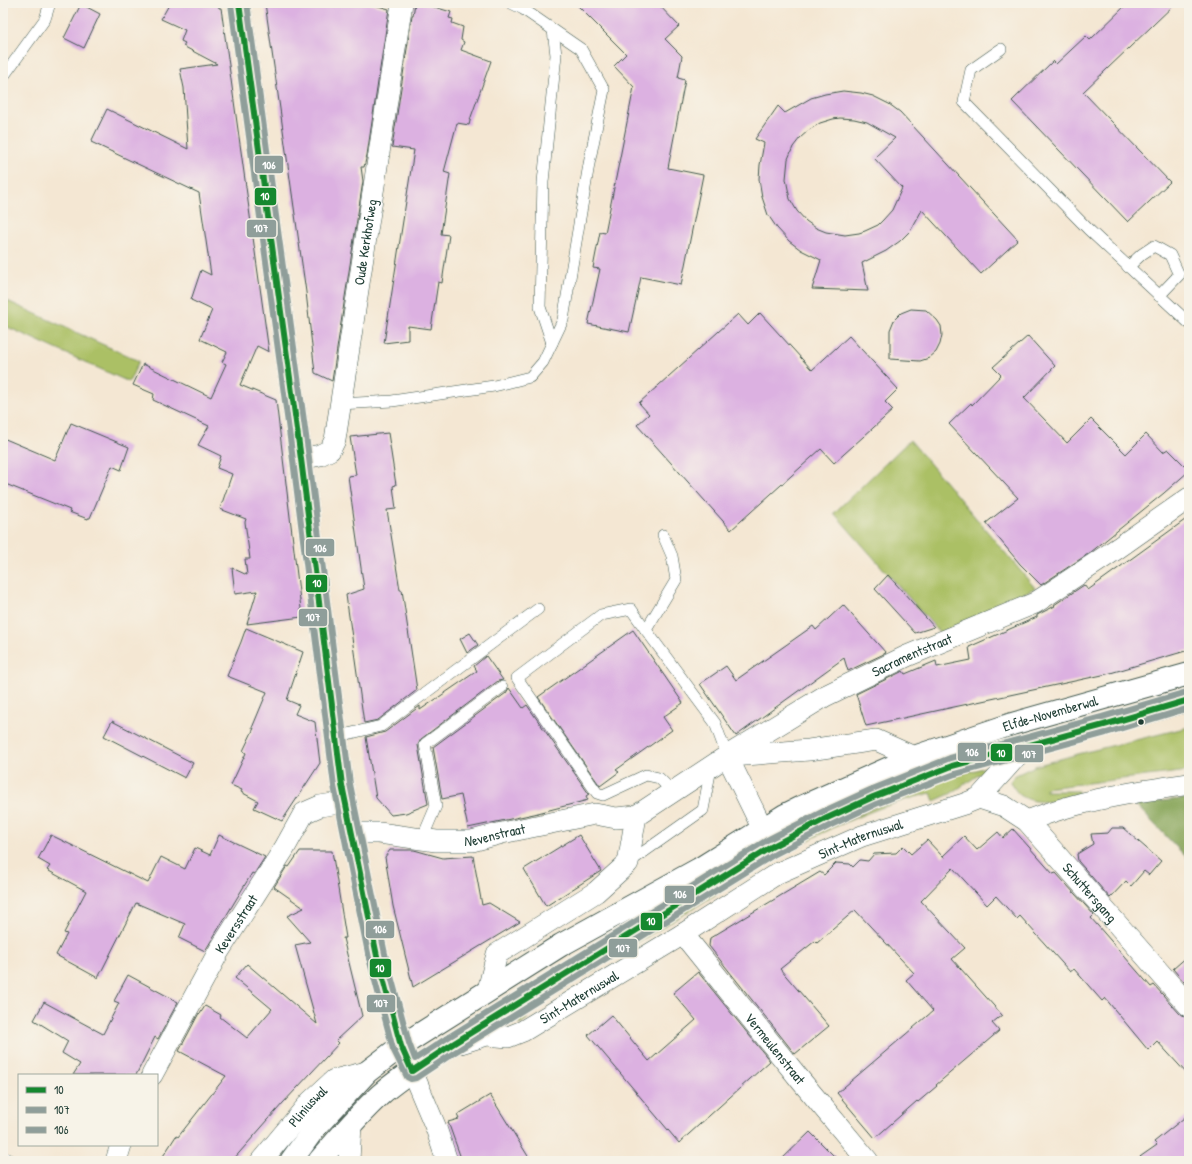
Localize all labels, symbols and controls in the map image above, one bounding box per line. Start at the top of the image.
line badge: 106 [254,155,284,174]
text: 106 [262,158,276,172]
line badge: 10 [254,187,277,206]
text: 10 [261,189,270,203]
street label: Oude Kerkhofweg [349,198,382,286]
line badge: 107 [246,219,277,238]
text: 107 [254,221,269,235]
line badge: 106 [305,538,335,557]
text: 106 [313,541,327,555]
line badge: 10 [305,574,328,593]
text: 10 [313,576,322,590]
line badge: 107 [298,608,328,627]
text: 107 [306,610,321,624]
street label: Sacramentstraat [868,628,955,681]
street label: Elfde-Novemberwal [1000,690,1100,735]
unlabelled marker [1136,717,1146,727]
line badge: 106 [957,742,987,762]
line badge: 10 [990,743,1013,762]
line badge: 107 [1014,744,1044,763]
text: 106 [965,745,979,759]
text: 10 [997,746,1006,760]
text: 107 [1022,747,1037,761]
street label: Sint-Maternuswal [815,814,905,863]
street label: Nevenstraat [464,818,527,850]
street label: Schuttersgang [1059,858,1122,927]
line badge: 106 [664,885,695,904]
text: 106 [673,887,687,901]
street label: Keversstraat [210,890,262,957]
line badge: 10 [640,912,663,931]
text: 10 [647,914,656,928]
line badge: 106 [365,920,395,939]
text: 106 [373,922,387,936]
line badge: 107 [608,938,638,958]
text: 107 [616,941,631,955]
line badge: 10 [369,958,392,978]
text: 10 [376,961,385,975]
street label: Sint-Maternuswal [536,965,622,1028]
line badge: 107 [366,994,396,1013]
text: 107 [374,996,389,1010]
street label: Vermeulenstraat [741,1009,810,1088]
legend [18,1074,158,1146]
text: 10 [54,1081,64,1098]
street label: Pliniuswal [283,1081,331,1131]
text: 107 [54,1101,70,1118]
text: 106 [54,1121,69,1138]

